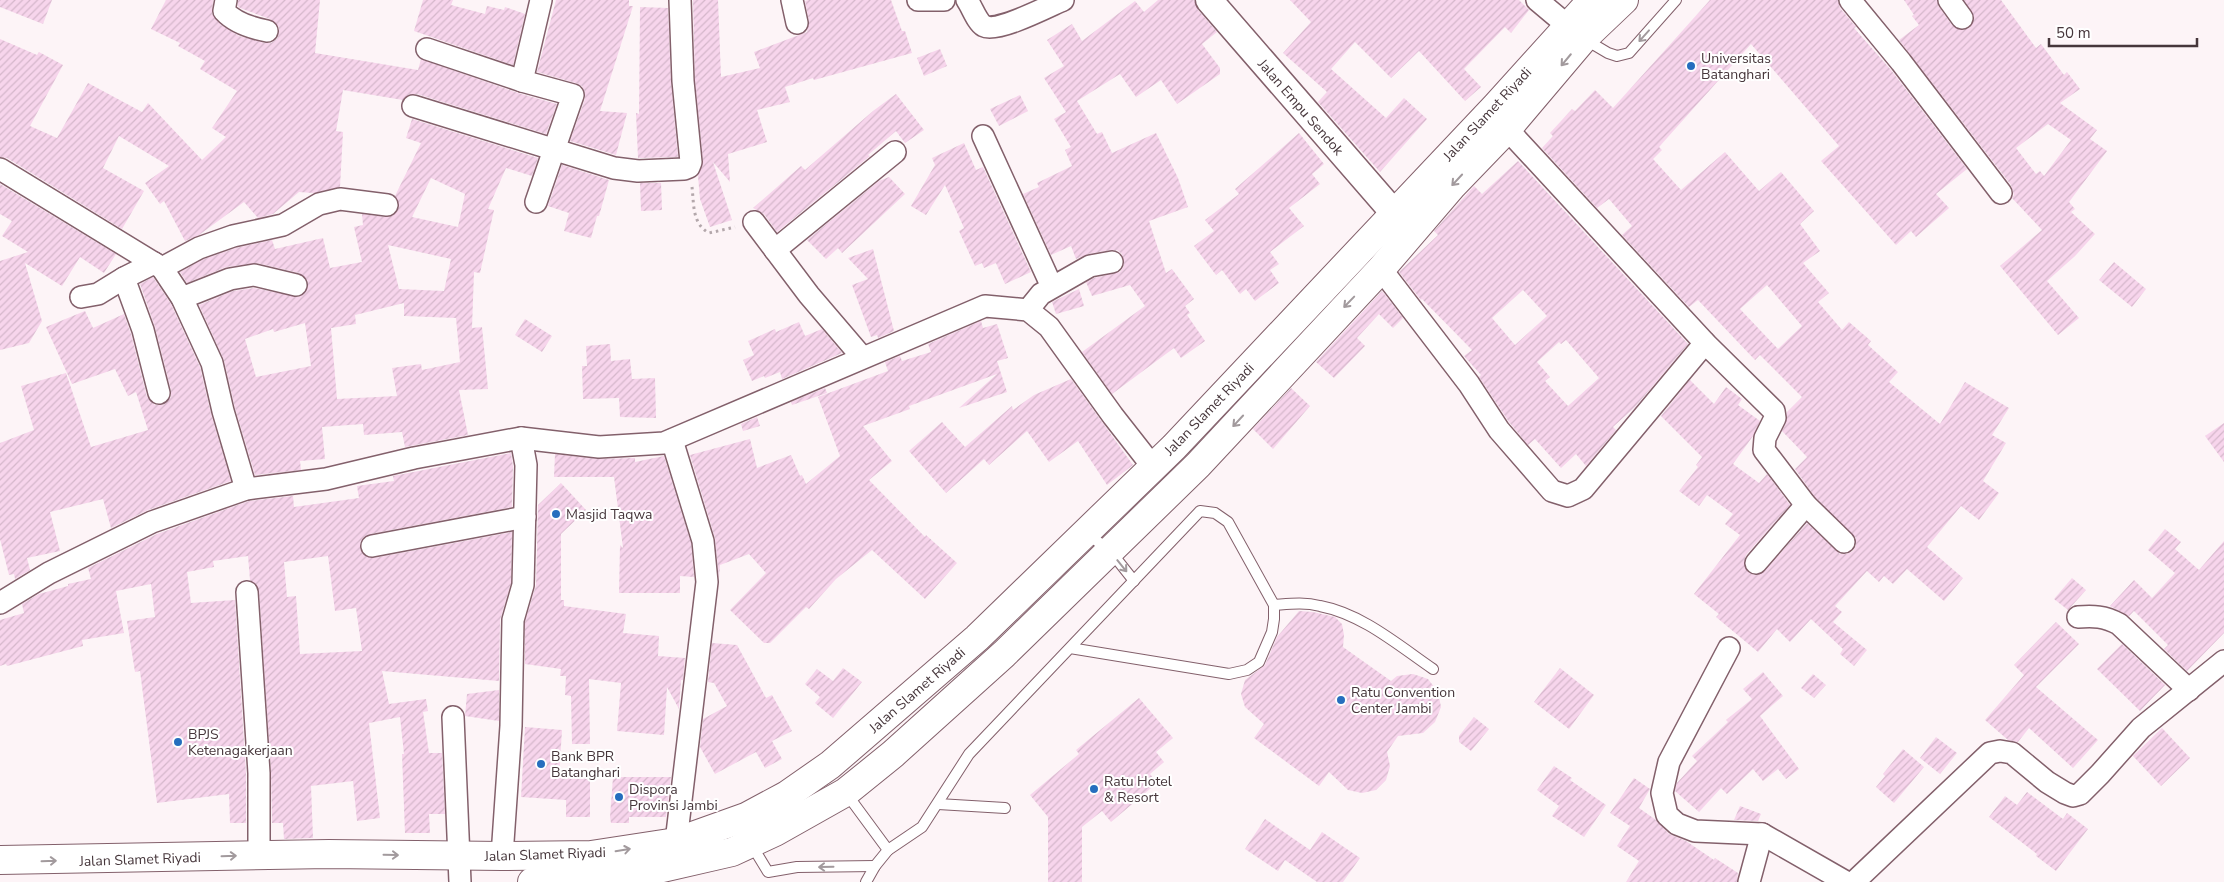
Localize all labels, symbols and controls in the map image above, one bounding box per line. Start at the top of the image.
scale bar [2049,15,2196,47]
text: 50 m [2056,23,2091,43]
one-way arrow [1638,30,1650,43]
place label: Universitas Batanghari [1701,49,1771,84]
one-way arrow [1560,53,1571,66]
street label: Jalan Empu Sendok [1253,54,1348,160]
marker: Universitas Batanghari [1685,60,1697,72]
street label: Jalan Slamet Riyadi [1438,63,1536,166]
one-way arrow [1451,174,1463,187]
one-way arrow [1343,296,1355,308]
street label: Jalan Slamet Riyadi [1160,359,1258,460]
one-way arrow [1232,414,1244,427]
place label: Masjid Taqwa [566,505,652,524]
marker: Masjid Taqwa [550,508,562,520]
one-way arrow [1117,560,1128,573]
street label: Jalan Slamet Riyadi [864,643,969,738]
place label: Ratu Convention Center Jambi [1351,683,1455,718]
marker: Ratu Convention Center Jambi [1335,694,1347,706]
place label: BPJS Ketenagakerjaan [188,725,293,760]
marker: BPJS Ketenagakerjaan [172,736,184,748]
place label: Bank BPR Batanghari [551,747,620,782]
marker: Bank BPR Batanghari [535,758,547,770]
place label: Ratu Hotel & Resort [1104,772,1173,807]
place label: Dispora Provinsi Jambi [629,780,718,815]
marker: Ratu Hotel & Resort [1088,783,1100,795]
marker: Dispora Provinsi Jambi [613,791,625,803]
street label: Jalan Slamet Riyadi [483,843,606,866]
one-way arrow [615,844,631,854]
street label: Jalan Slamet Riyadi [78,848,201,871]
one-way arrow [382,850,399,860]
one-way arrow [220,851,236,861]
one-way arrow [40,856,56,866]
one-way arrow [818,862,834,872]

